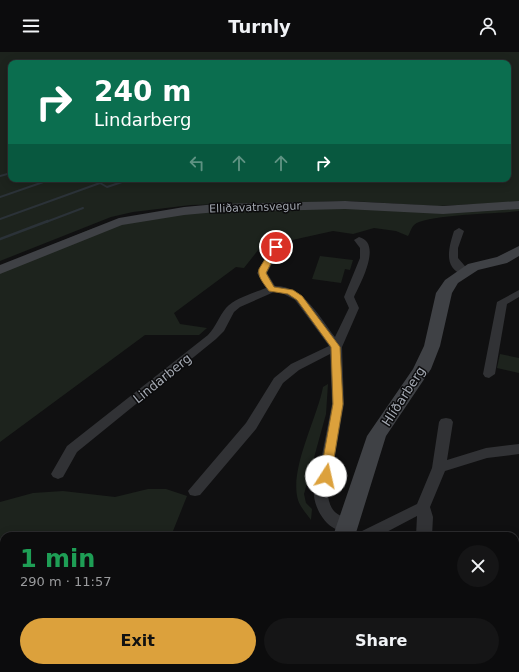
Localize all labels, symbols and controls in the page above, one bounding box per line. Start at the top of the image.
icon: menu [20,15,42,37]
icon: person [477,15,499,37]
text: Turnly [228,16,291,37]
text: 240 m [94,75,191,108]
icon: right [28,76,80,128]
text: Lindarberg [94,109,191,130]
icon: left [186,152,208,174]
icon: ahead [228,152,250,174]
icon: ahead [270,152,292,174]
icon: right [312,152,334,174]
street label: Elliðavatnsvegur [209,199,301,216]
pin [259,230,293,264]
icon: arrive [265,236,287,258]
street label: Lindarberg [130,350,194,406]
street label: Hlíðarberg [379,364,428,429]
position arrow [305,455,347,497]
text: 1 min [20,545,95,573]
button: close [457,545,499,587]
text: 290 m · 11:57 [20,574,111,589]
button: Exit [20,618,256,664]
button: Share [264,618,499,664]

